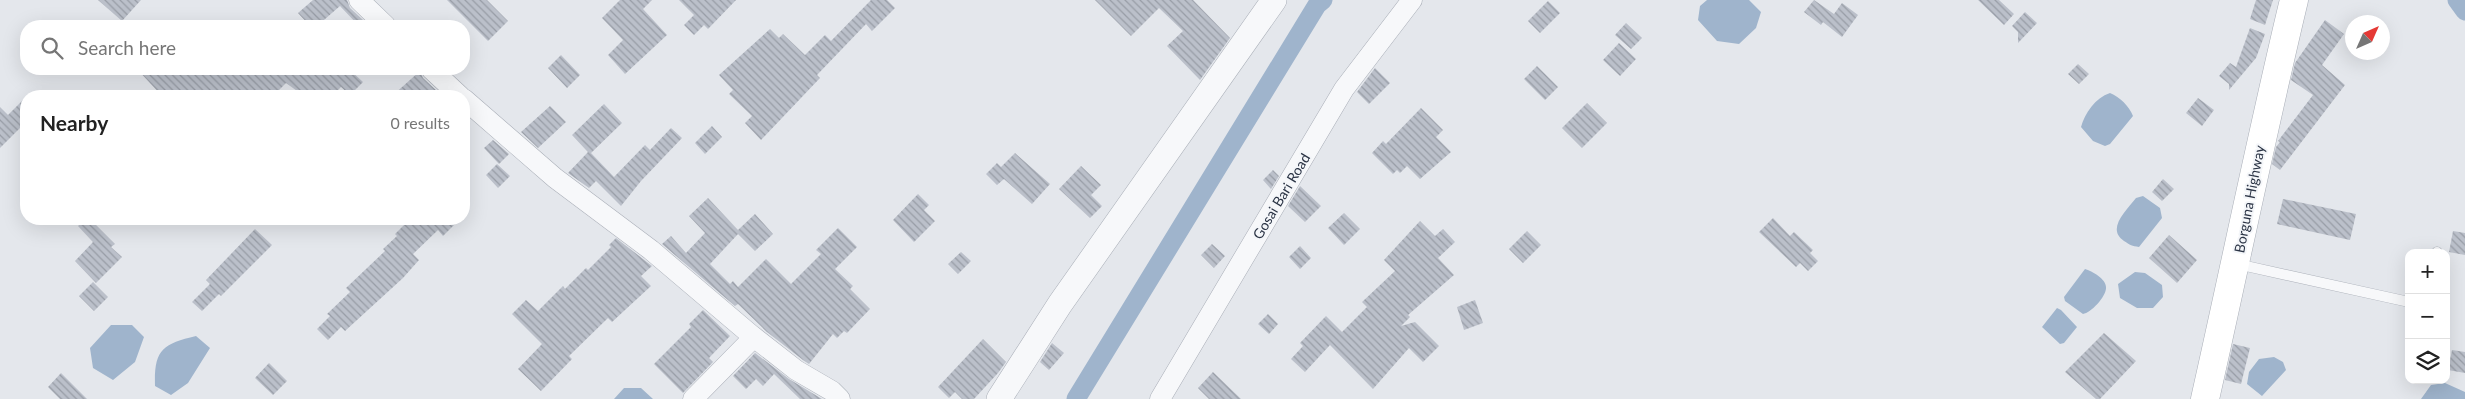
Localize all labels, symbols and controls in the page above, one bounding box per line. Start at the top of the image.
north arrow [2345,15,2390,60]
search box [20,20,470,75]
icon: search [38,34,66,62]
text: Search here [78,36,176,59]
text: Nearby [40,110,108,135]
text: 0 results [390,113,450,132]
street label: Borguna Highway [2230,143,2268,254]
street label: Gosai Bari Road [1249,150,1313,242]
map controls [2405,249,2450,384]
button: + [2405,249,2450,294]
button: − [2405,294,2450,339]
button: layers [2405,339,2450,384]

